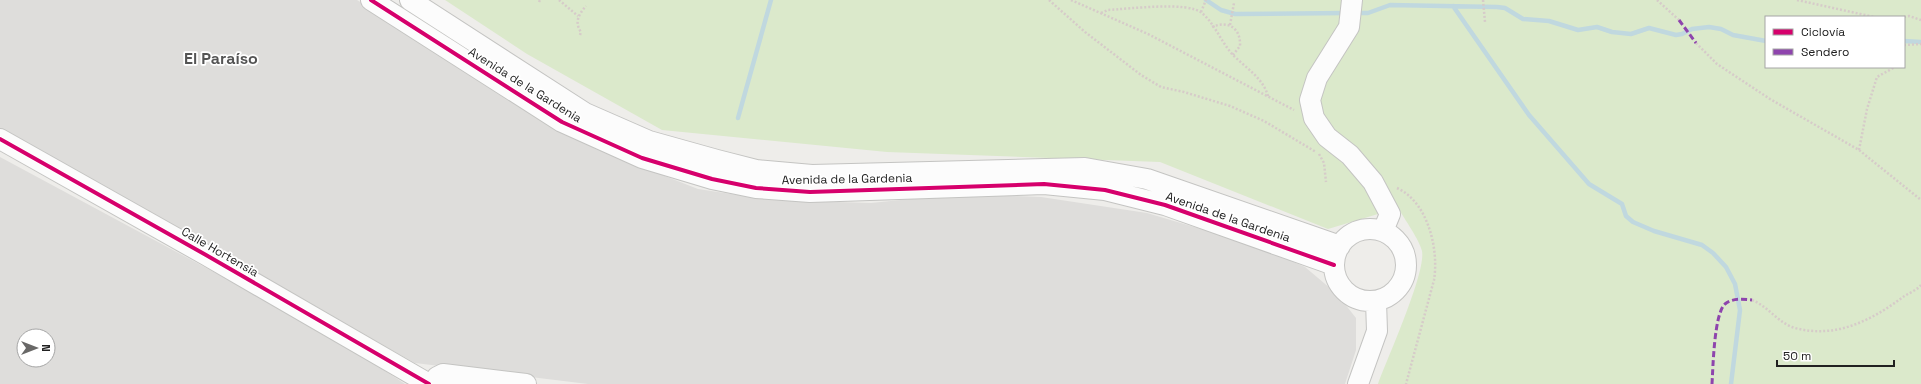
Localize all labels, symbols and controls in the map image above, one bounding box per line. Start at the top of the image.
legend [1765,16,1905,68]
text: Ciclovía [1801,24,1845,40]
street label: Avenida de la Gardenia [465,44,585,126]
text: Sendero [1801,44,1849,60]
district label: El Paraíso [184,48,258,69]
street label: Avenida de la Gardenia [782,170,913,188]
street label: Avenida de la Gardenia [1164,188,1292,246]
street label: Calle Hortensia [179,223,262,281]
north arrow [16,328,56,368]
scale bar [1777,342,1894,368]
text: N [39,344,53,352]
text: 50 m [1783,348,1811,364]

